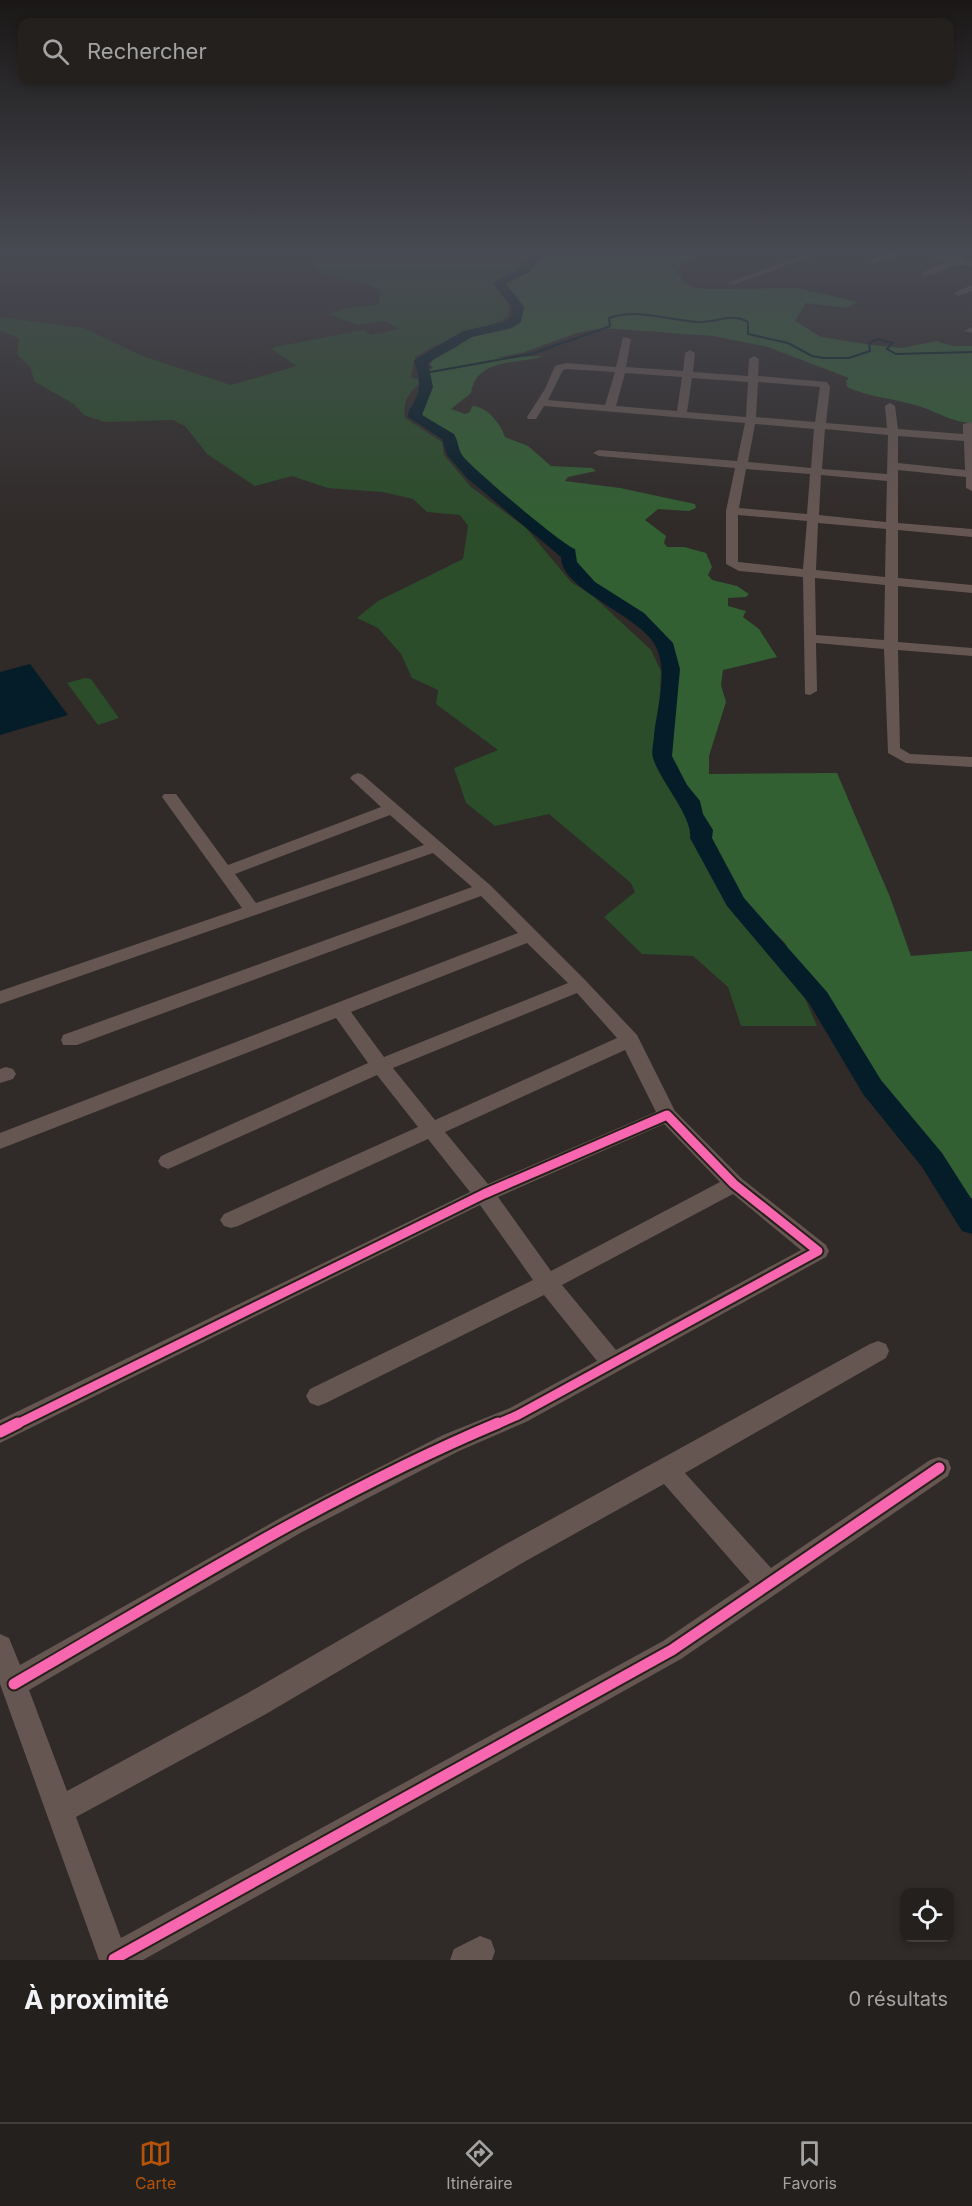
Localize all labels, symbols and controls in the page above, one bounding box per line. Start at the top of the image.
search box [18,18,954,84]
icon: search [39,35,72,68]
text: Rechercher [87,38,207,64]
map controls [900,1888,954,1942]
button: locate [900,1888,954,1942]
text: À proximité [24,1984,169,2015]
text: 0 résultats [849,1987,948,2011]
tab: Carte [135,2137,176,2193]
tab: Itinéraire [446,2137,513,2193]
tab: Favoris [782,2137,837,2193]

